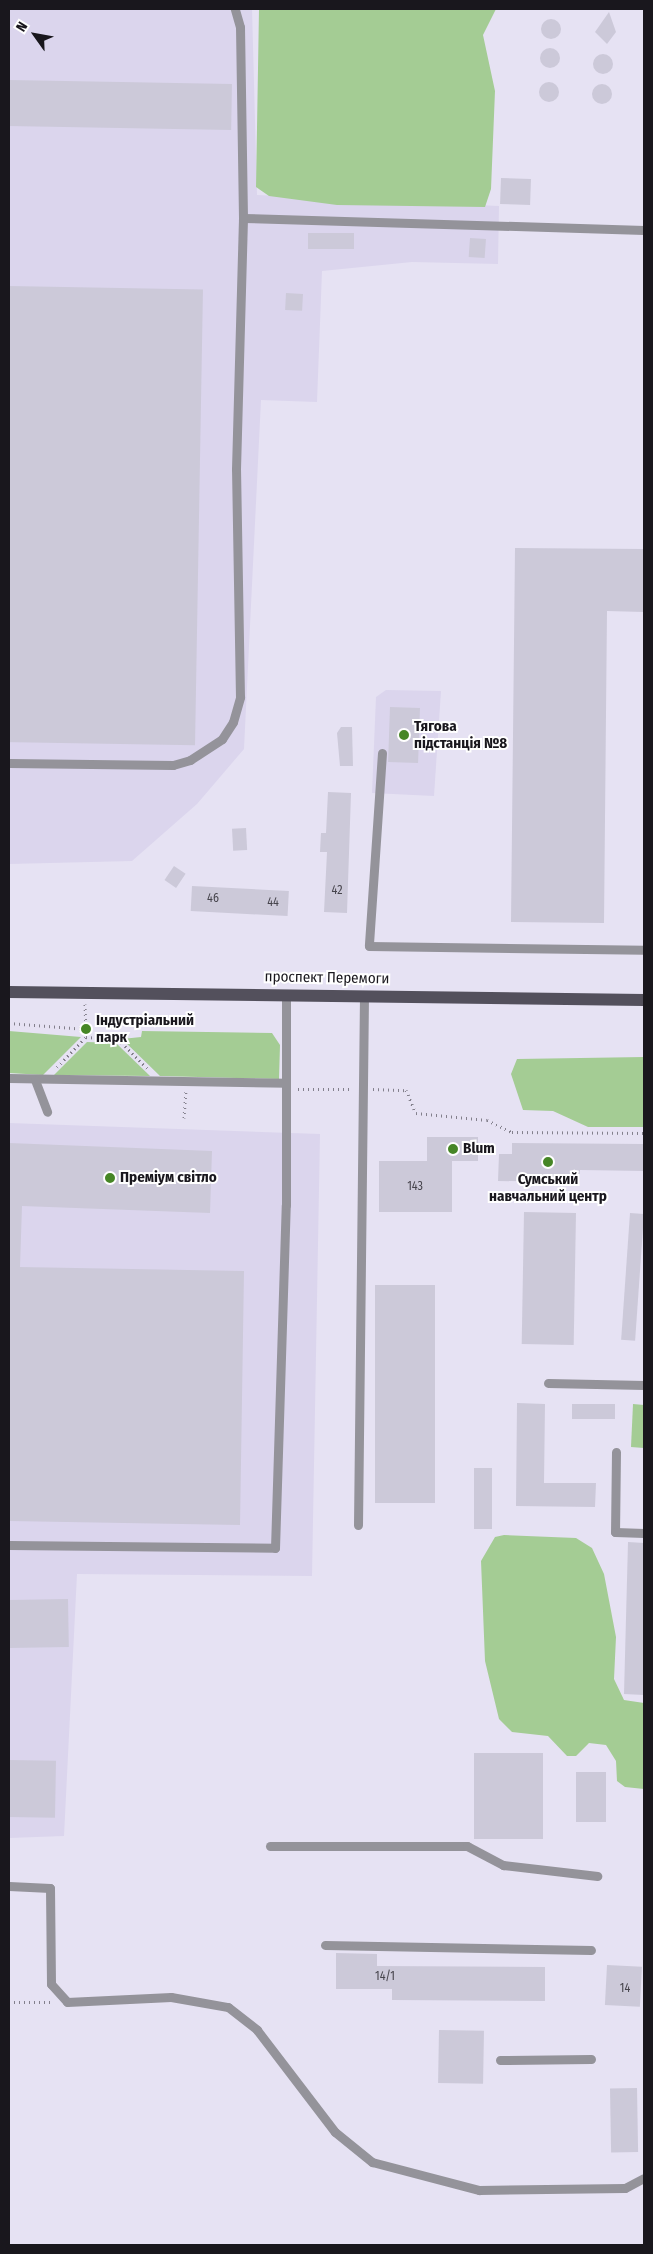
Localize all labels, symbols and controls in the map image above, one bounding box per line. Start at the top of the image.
north arrow [10,10,60,60]
text: N [12,19,31,35]
place label: Тягова підстанція №8 [414,717,507,752]
marker: Тягова підстанція №8 [398,729,410,741]
house number: 42 [332,884,342,898]
house number: 46 [207,892,219,906]
house number: 44 [267,896,279,910]
street label: проспект Перемоги [264,968,390,988]
place label: Індустріальний парк [96,1011,194,1046]
marker: Індустріальний парк [80,1023,92,1035]
place label: Blum [463,1140,495,1158]
marker: Blum [447,1143,459,1155]
marker: Сумський навчальний центр [542,1156,554,1168]
place label: Преміум світло [120,1169,217,1187]
place label: Сумський навчальний центр [489,1170,607,1205]
marker: Преміум світло [104,1172,116,1184]
house number: 143 [407,1180,423,1194]
house number: 14/1 [375,1970,395,1984]
house number: 14 [620,1982,630,1996]

